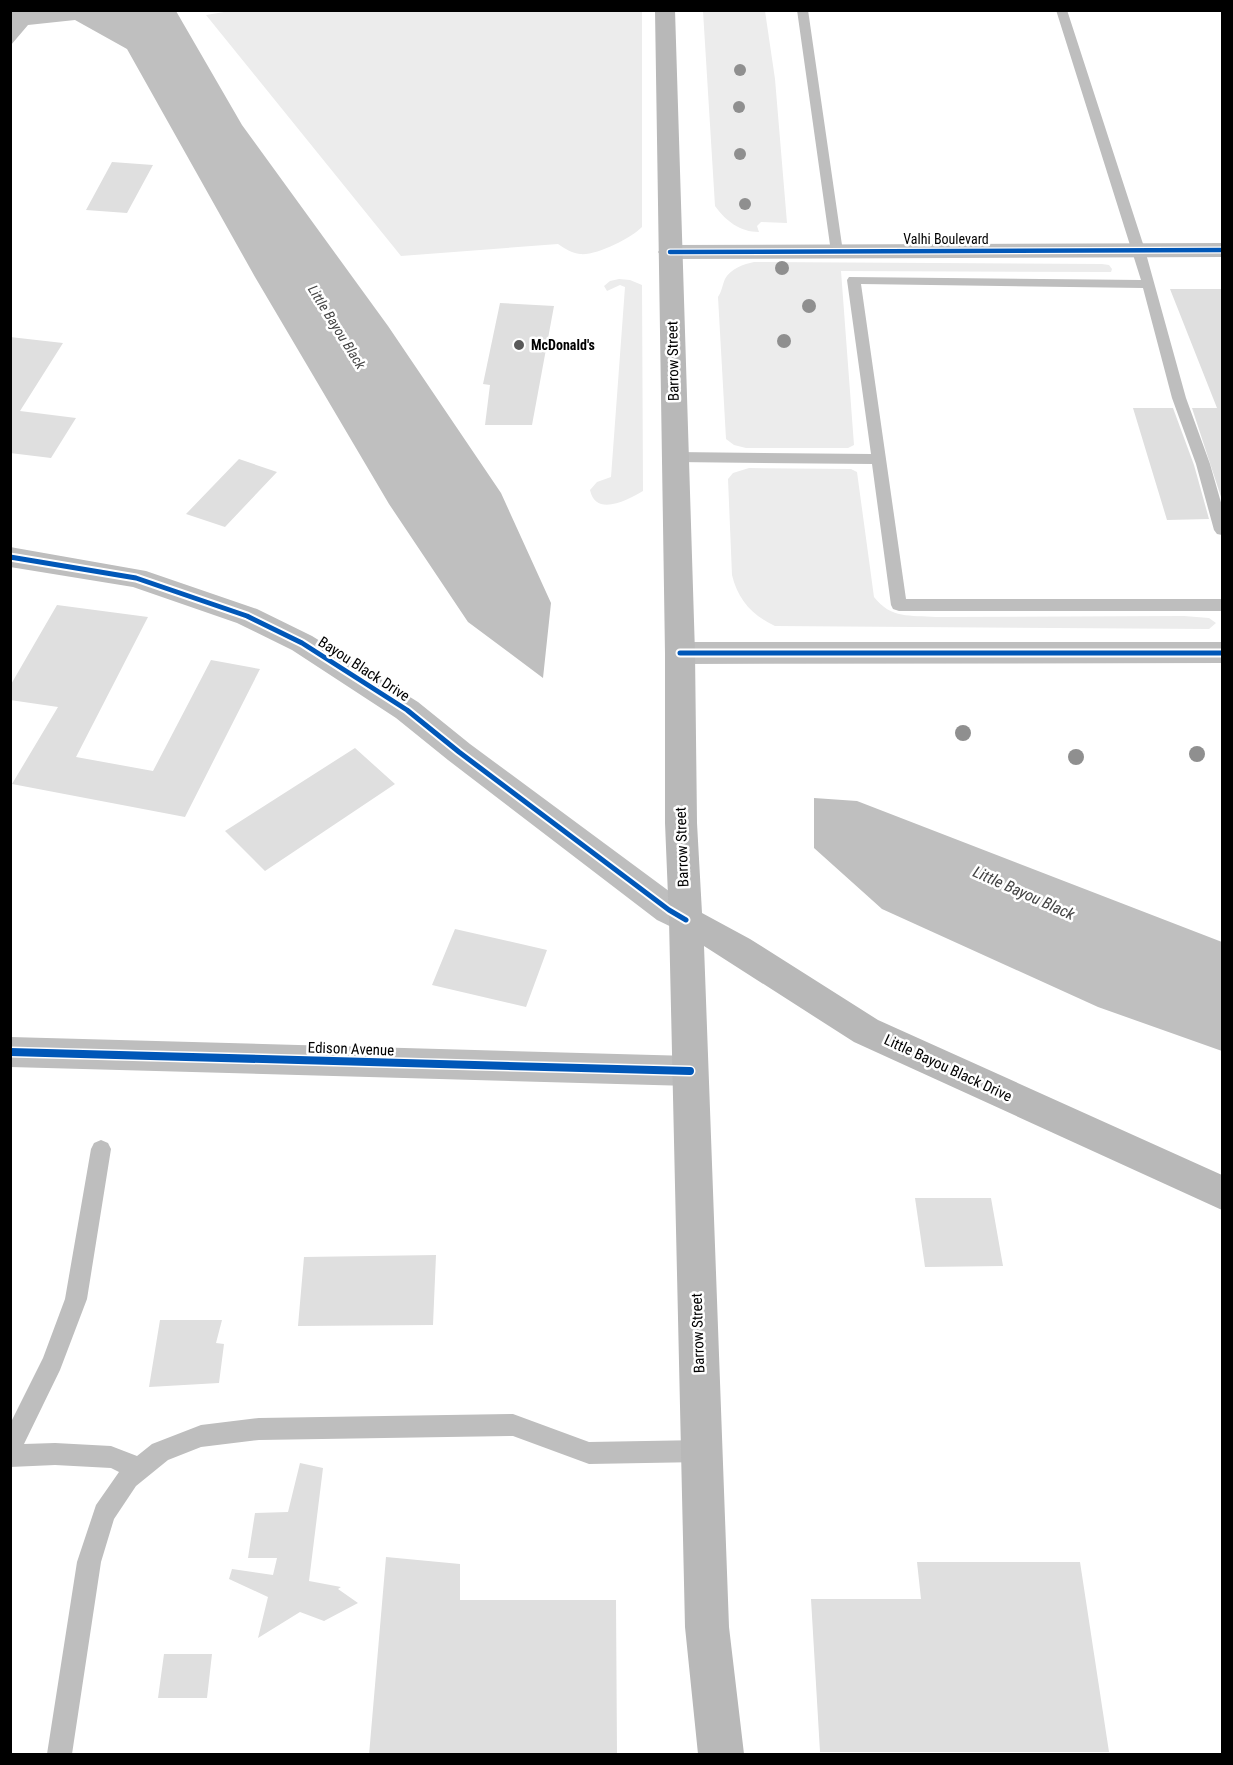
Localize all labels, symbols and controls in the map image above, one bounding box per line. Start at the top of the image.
street label: Valhi Boulevard [903,231,989,247]
water label: Little Bayou Black [305,282,370,373]
street label: Barrow Street [663,321,683,401]
place label: McDonald's [531,337,595,353]
marker: McDonald's [512,338,526,352]
street label: Bayou Black Drive [315,633,413,705]
street label: Barrow Street [672,807,692,887]
water label: Little Bayou Black [970,862,1079,924]
street label: Little Bayou Black Drive [881,1030,1015,1106]
street label: Edison Avenue [307,1038,395,1060]
street label: Barrow Street [688,1293,708,1373]

